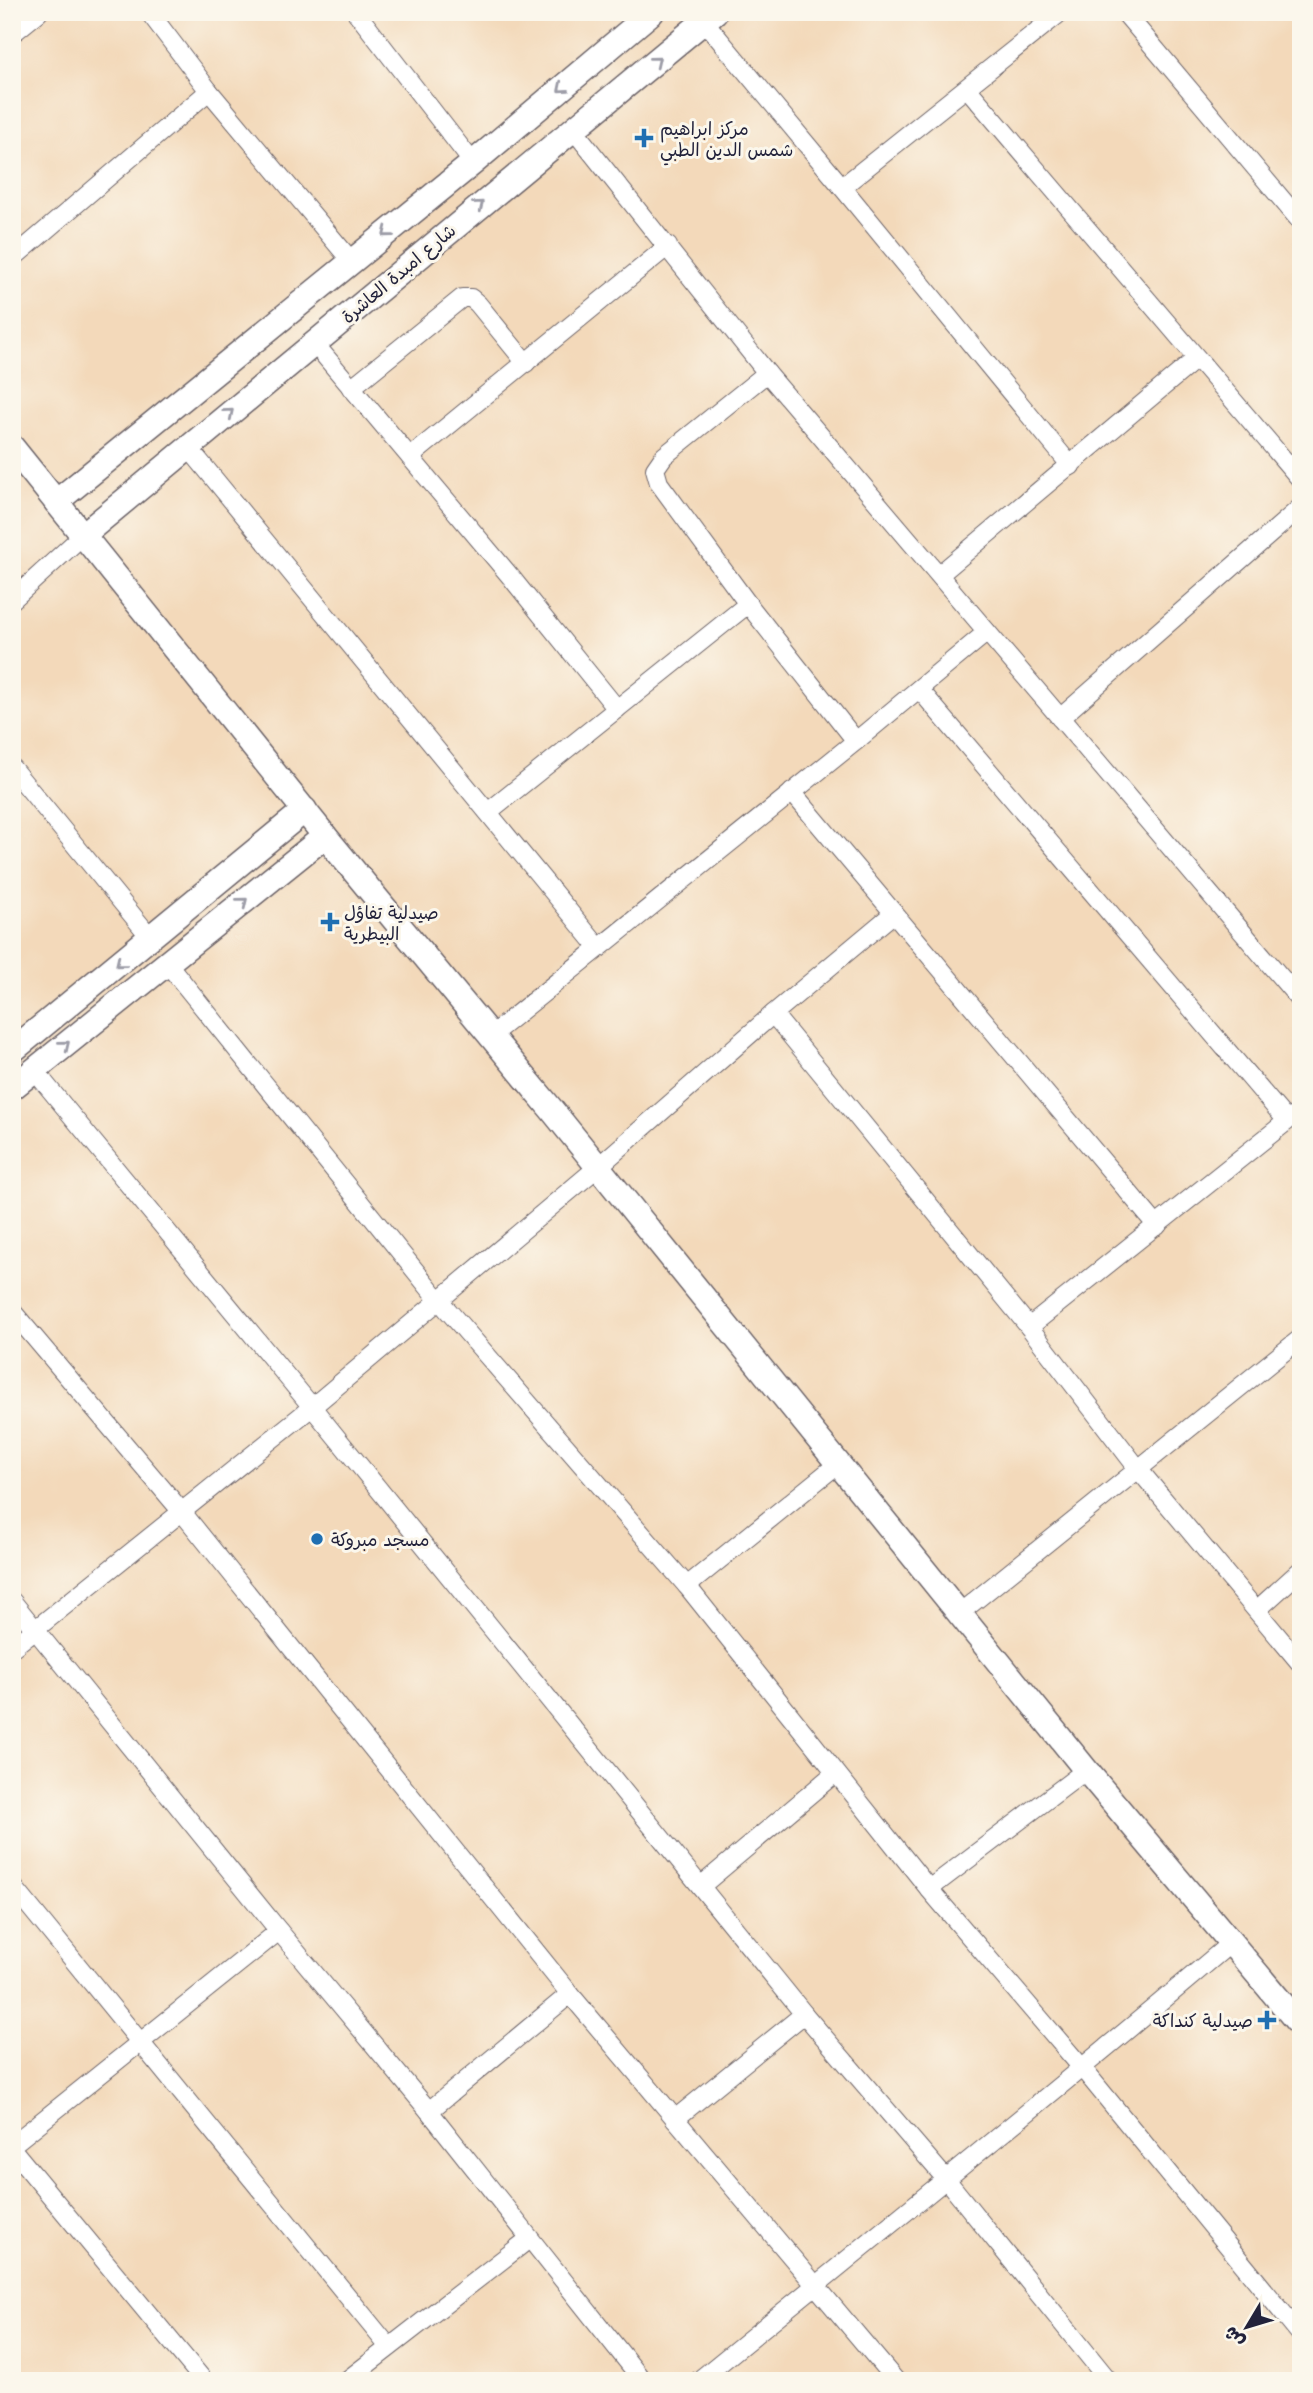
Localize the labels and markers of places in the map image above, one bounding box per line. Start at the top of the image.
place label: مركز ابراهيم شمس الدين الطبي [660,116,793,166]
marker: مركز ابراهيم شمس الدين الطبي [634,128,654,148]
place label: صيدلية تفاؤل البيطرية [344,900,439,945]
marker: صيدلية تفاؤل البيطرية [322,914,338,930]
place label: مسجد مبروكة [331,1527,430,1551]
marker: مسجد مبروكة [309,1531,325,1547]
place label: صيدلية كنداكة [1153,2008,1253,2032]
marker: صيدلية كنداكة [1259,2012,1275,2028]

